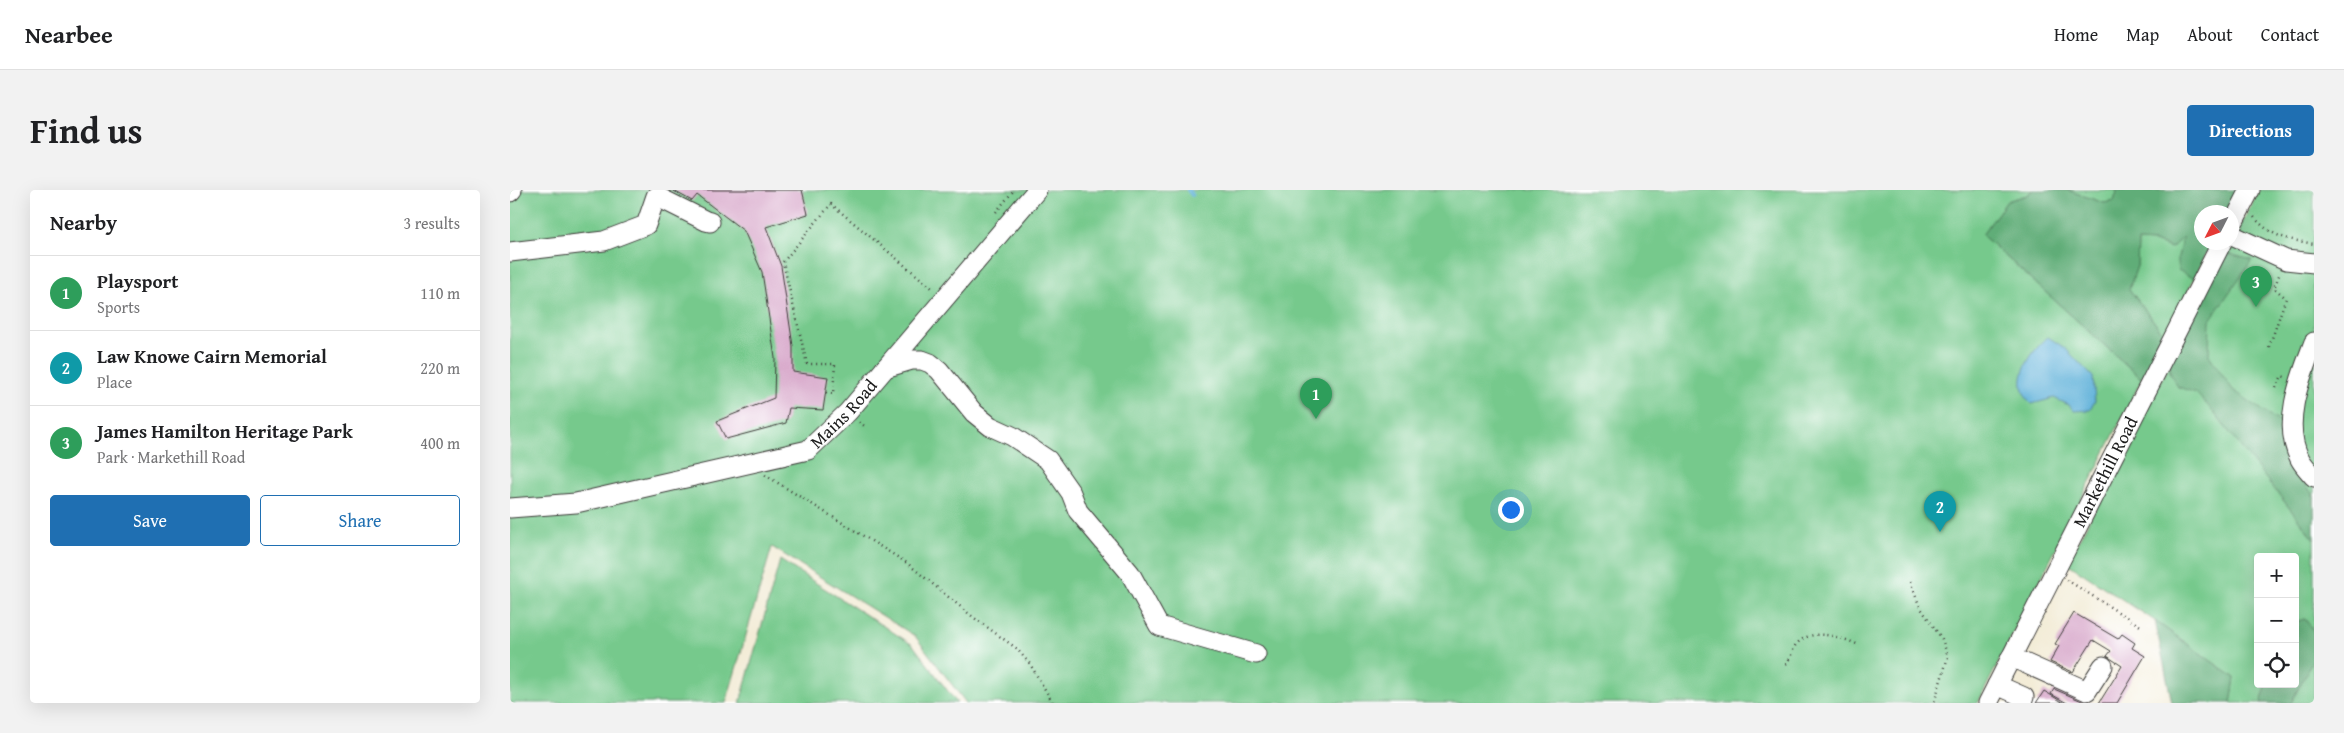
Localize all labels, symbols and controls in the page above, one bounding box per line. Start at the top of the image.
text: Nearbee [25,17,113,52]
text: Home [2054,21,2098,48]
text: Map [2126,21,2159,48]
text: About [2187,21,2233,48]
text: Contact [2261,21,2319,48]
text: Find us [30,105,143,156]
button: Directions [2187,105,2314,156]
north arrow [2194,205,2239,250]
text: Nearby [50,207,117,238]
text: 3 results [403,211,460,235]
pin: 3 [2240,266,2272,307]
text: Playsport [97,267,178,295]
text: 1 [62,281,70,305]
text: 110 m [420,281,460,305]
text: Sports [97,295,140,319]
text: Law Knowe Cairn Memorial [97,342,327,370]
text: 2 [62,356,70,380]
text: 220 m [420,356,460,380]
text: Place [97,370,132,394]
street label: Mains Road [804,373,884,454]
pin: 1 [1300,378,1332,419]
street label: Markethill Road [2065,411,2144,532]
text: James Hamilton Heritage Park [97,417,353,445]
text: 3 [62,431,70,455]
text: 400 m [420,431,460,455]
text: Park · Markethill Road [97,445,245,469]
pin: 2 [1924,491,1956,532]
button: Save [50,495,250,546]
button: Share [260,495,460,546]
your location [1498,497,1524,523]
map controls [2254,553,2299,688]
button: + [2254,553,2299,598]
button: − [2254,598,2299,643]
button: locate [2254,643,2299,688]

